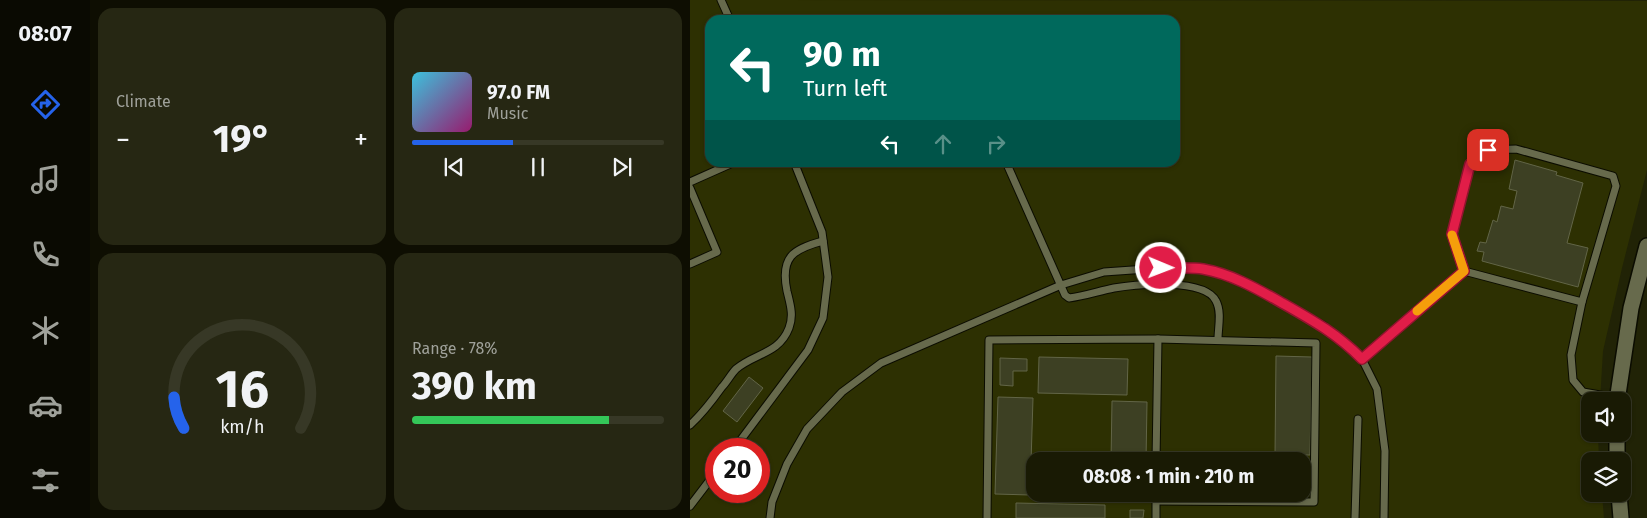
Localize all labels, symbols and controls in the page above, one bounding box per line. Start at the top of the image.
text: 08:07 [18,20,72,47]
text: 90 m [803,33,881,75]
icon: left [720,35,785,100]
text: Turn left [803,75,887,102]
text: 97.0 FM [487,81,550,104]
icon: directions [28,87,63,122]
text: Climate [116,92,171,111]
text: Music [487,104,528,123]
text: 19° [213,116,271,162]
text: − [116,123,130,156]
text: + [354,123,368,156]
pin [1467,129,1509,171]
icon: left [876,130,904,158]
icon: ahead [929,130,957,158]
icon: right [982,130,1010,158]
icon: arrive [1474,136,1502,164]
icon: previous [440,153,468,181]
icon: pause [524,153,552,181]
icon: next [608,153,636,181]
icon: music [28,162,63,197]
icon: phone [28,237,63,272]
position arrow [1134,241,1186,293]
icon: climate [28,313,63,348]
text: Range · 78% [412,339,498,358]
text: 16 [215,358,269,421]
text: 390 km [412,363,537,409]
icon: car [28,388,63,423]
map controls [1581,392,1631,502]
button: sound [1581,392,1631,442]
text: km/h [220,416,264,438]
speed limit sign: 20 [705,438,770,503]
button: layers [1581,452,1631,502]
icon: filters [28,463,63,498]
text: 08:08 · 1 min · 210 m [1083,465,1254,488]

